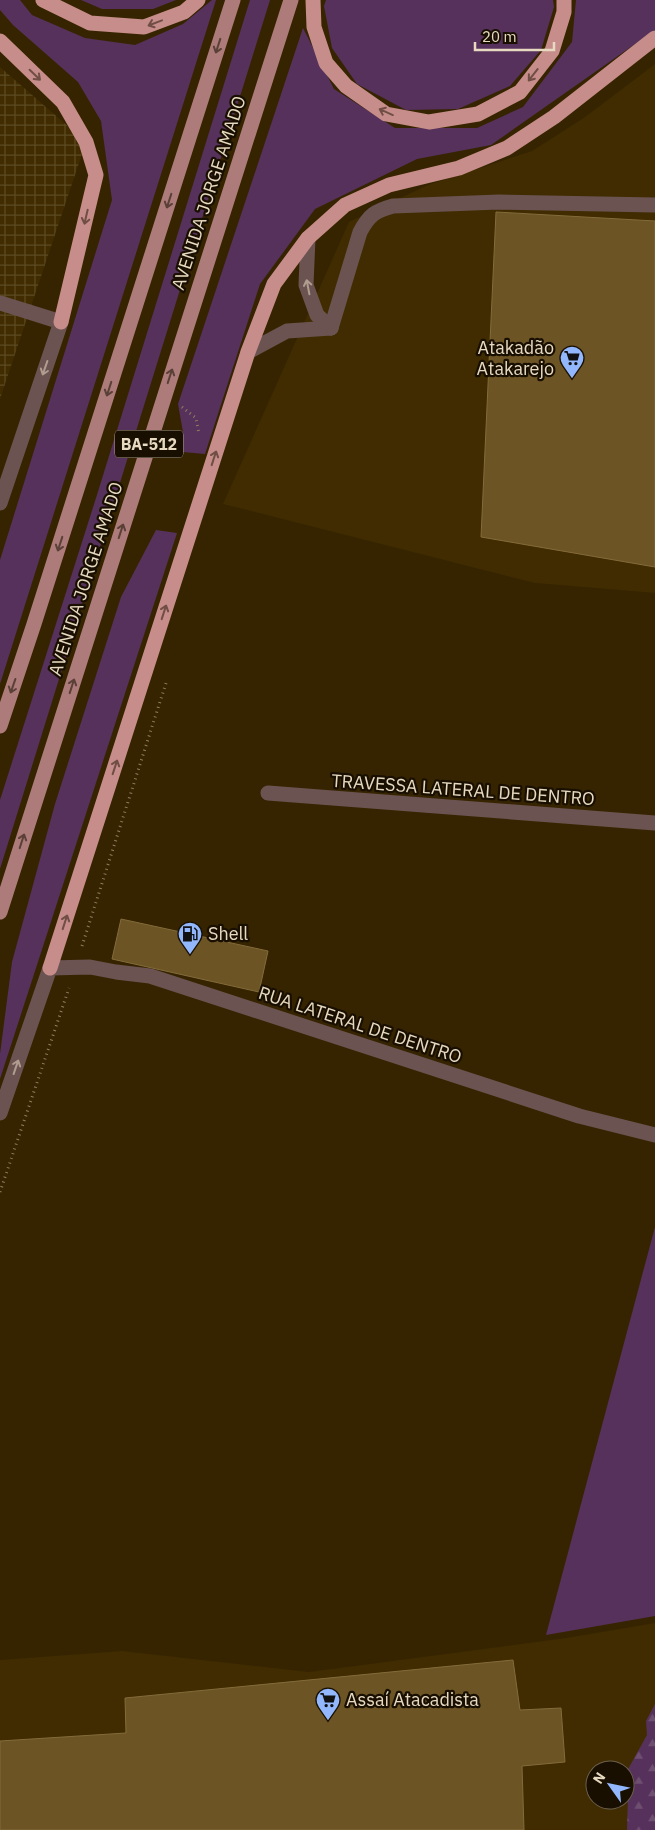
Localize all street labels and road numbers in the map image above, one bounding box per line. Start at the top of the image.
street label: AVENIDA JORGE AMADO [166,93,251,293]
road number: BA-512 [115,430,183,458]
street label: AVENIDA JORGE AMADO [43,479,128,679]
street label: TRAVESSA LATERAL DE DENTRO [331,769,595,810]
street label: RUA LATERAL DE DENTRO [256,981,465,1068]

